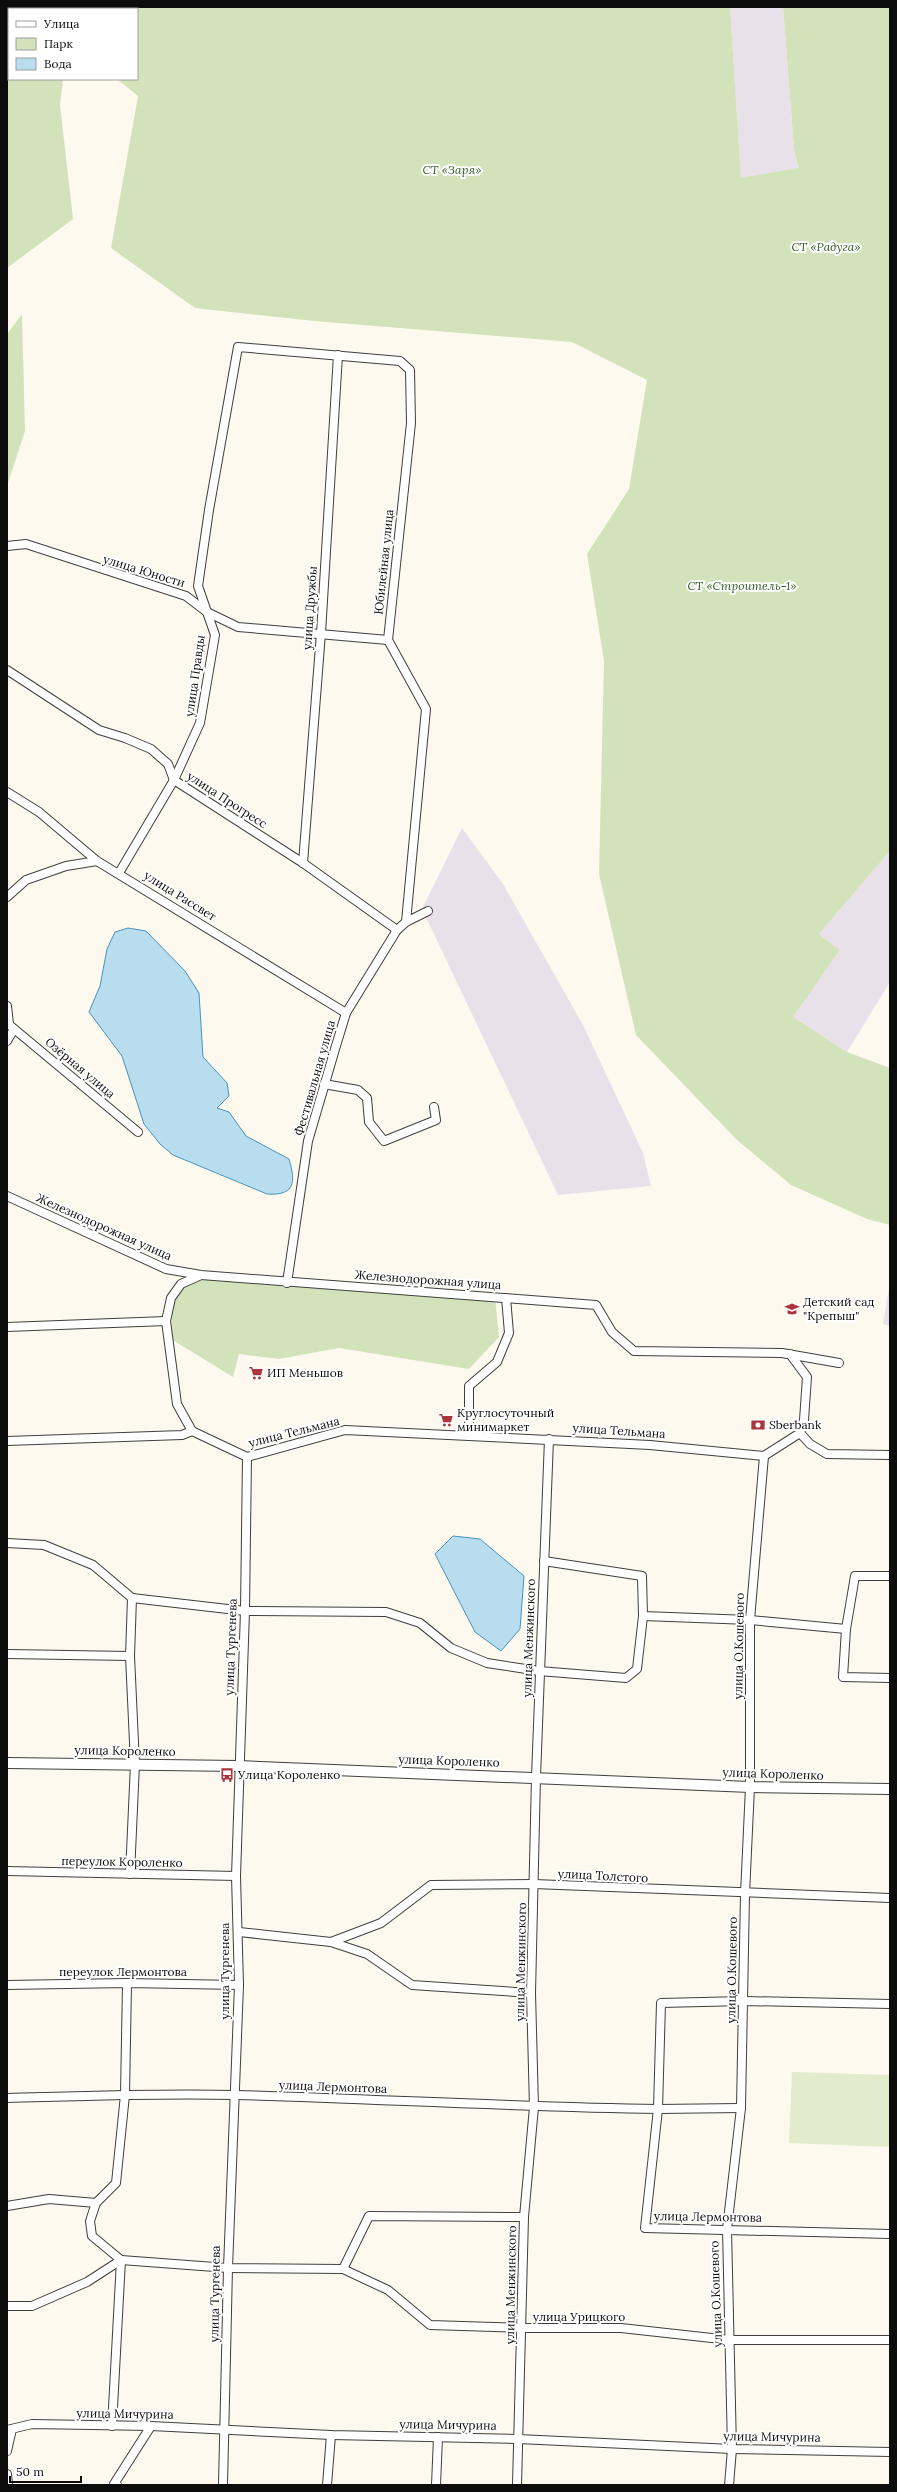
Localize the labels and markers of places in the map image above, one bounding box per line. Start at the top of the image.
place label: Детский сад "Крепыш" [803,1294,874,1323]
school or university icon: Детский сад "Крепыш" [784,1301,800,1317]
supermarket icon: ИП Меньшов [248,1365,264,1381]
place label: ИП Меньшов [267,1365,343,1380]
place label: Круглосуточный минимаркет [457,1405,554,1434]
supermarket icon: Круглосуточный минимаркет [438,1412,454,1428]
bank icon: Sberbank [750,1417,766,1433]
place label: Sberbank [769,1417,822,1432]
bus stop icon: Улица Короленко [219,1767,235,1783]
place label: Улица Короленко [237,1767,340,1782]

